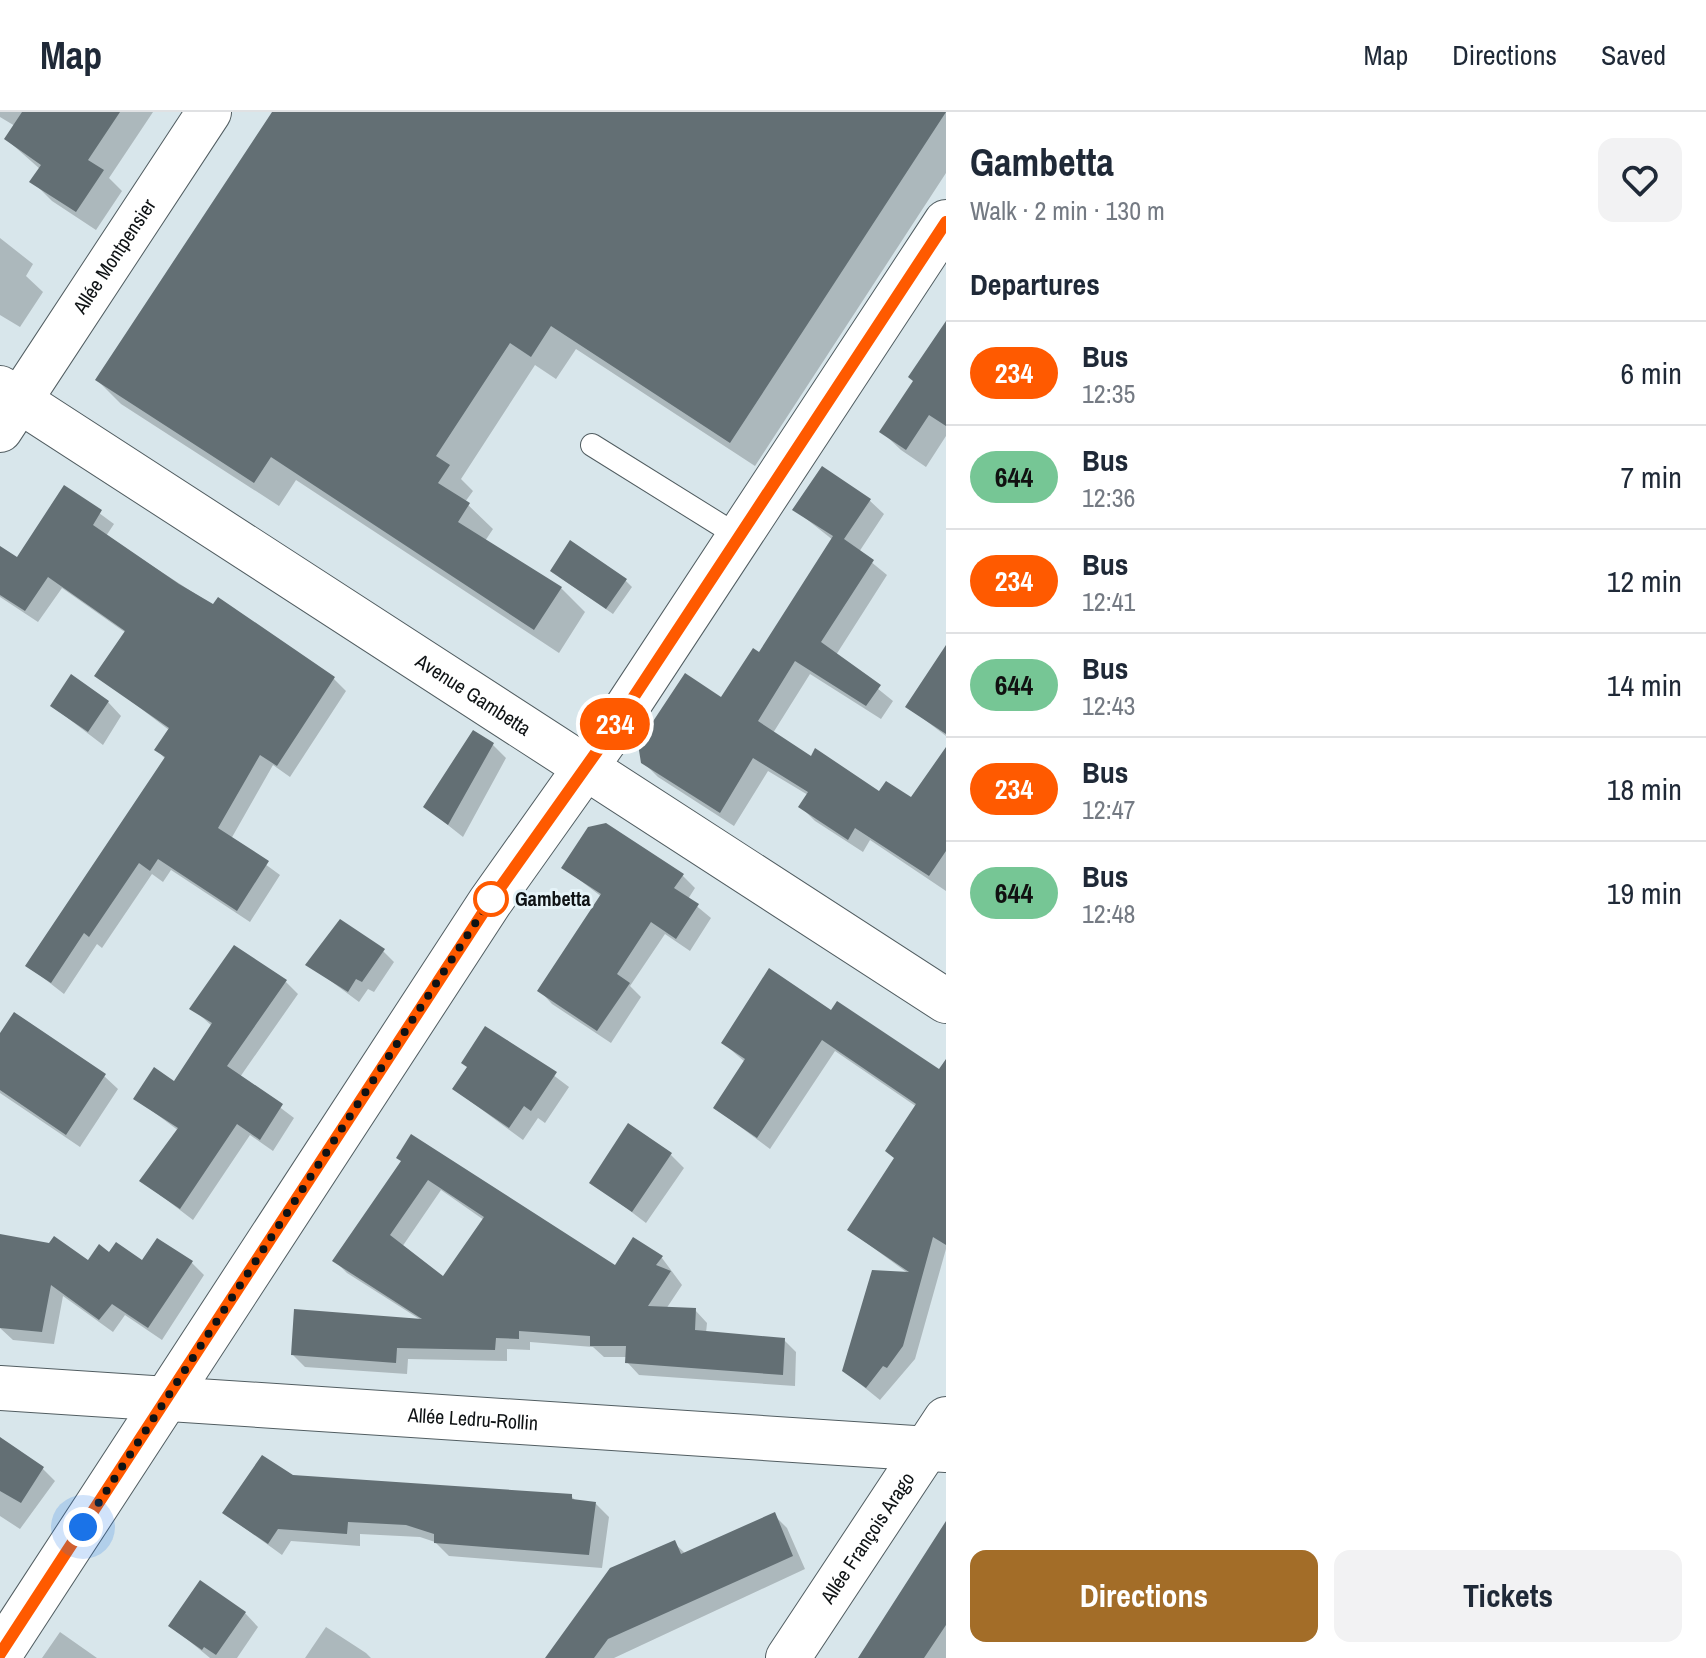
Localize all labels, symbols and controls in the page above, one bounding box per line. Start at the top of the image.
text: Map [40,30,102,81]
text: Map [1364,36,1408,74]
text: Directions [1452,36,1557,74]
text: Saved [1601,36,1666,74]
text: Gambetta [970,137,1114,188]
button: heart [1598,138,1682,222]
street label: Allée Montpensier [66,193,162,319]
text: Walk · 2 min · 130 m [970,193,1165,228]
text: Departures [970,264,1100,304]
text: Bus [1082,336,1128,376]
text: 6 min [1620,353,1682,393]
text: 234 [995,354,1033,392]
text: 12:35 [1082,376,1135,411]
text: Bus [1082,440,1128,480]
text: 7 min [1620,457,1682,497]
text: 644 [995,458,1033,496]
text: 12:36 [1082,480,1135,515]
text: Bus [1082,544,1128,584]
text: 12 min [1607,561,1682,601]
text: 234 [995,562,1033,600]
text: 12:41 [1082,584,1135,619]
street label: Avenue Gambetta [410,647,536,742]
text: Bus [1082,648,1128,688]
text: 14 min [1607,665,1682,705]
text: 644 [995,666,1033,704]
text: 12:43 [1082,688,1135,723]
line badge: 234 [569,698,661,750]
text: 234 [596,705,634,743]
text: Bus [1082,752,1128,792]
text: 18 min [1607,769,1682,809]
text: 234 [995,770,1033,808]
text: 12:47 [1082,792,1135,827]
text: Bus [1082,856,1128,896]
text: 19 min [1607,873,1682,913]
text: 644 [995,874,1033,912]
marker: Gambetta [474,882,508,916]
place label: Gambetta [515,885,591,912]
text: 12:48 [1082,896,1135,931]
street label: Allée Ledru-Rollin [406,1401,539,1436]
street label: Allée François Arago [813,1467,920,1609]
your location [63,1507,103,1547]
button: Directions [970,1550,1318,1642]
button: Tickets [1334,1550,1682,1642]

